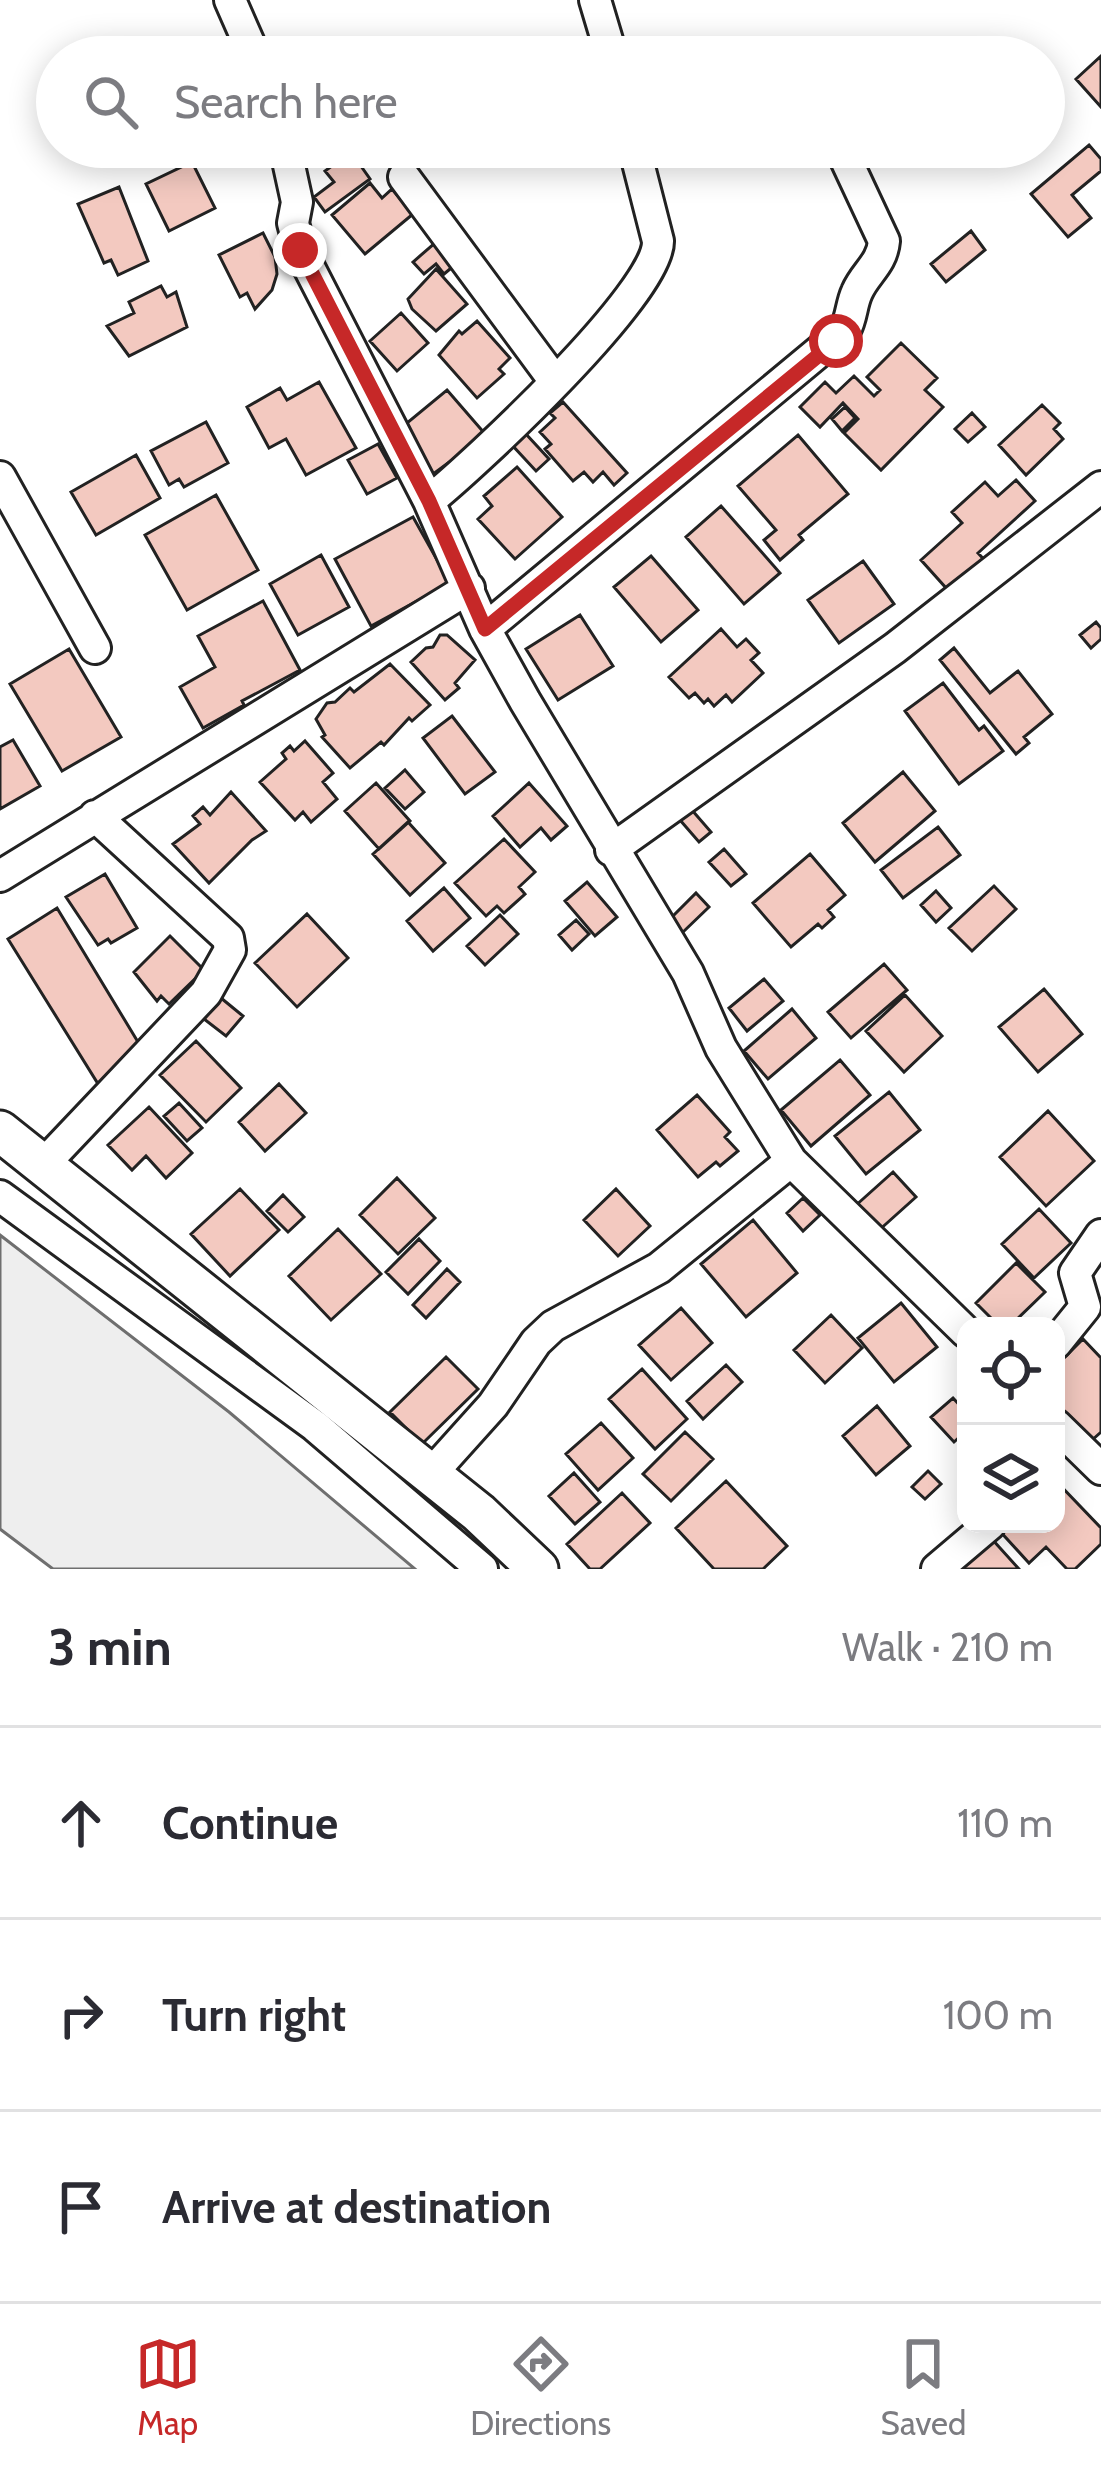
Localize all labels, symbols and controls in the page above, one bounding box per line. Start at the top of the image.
search box [36,36,1065,168]
icon: search [78,69,144,135]
text: Search here [174,75,398,129]
route end [273,223,327,277]
route start [809,314,863,368]
map controls [957,1317,1065,1533]
button: locate [957,1317,1065,1425]
button: layers [957,1425,1065,1533]
text: 3 min [48,1616,172,1678]
text: Walk · 210 m [842,1623,1053,1671]
icon: ahead [48,1790,114,1856]
text: Continue [162,1796,338,1850]
text: 110 m [957,1799,1053,1847]
icon: right [48,1982,114,2048]
text: Turn right [162,1988,346,2042]
text: 100 m [943,1991,1053,2039]
icon: arrive [48,2174,114,2240]
text: Arrive at destination [162,2180,551,2234]
tab: Map [135,2331,201,2443]
tab: Directions [470,2331,611,2443]
tab: Saved [881,2331,966,2443]

